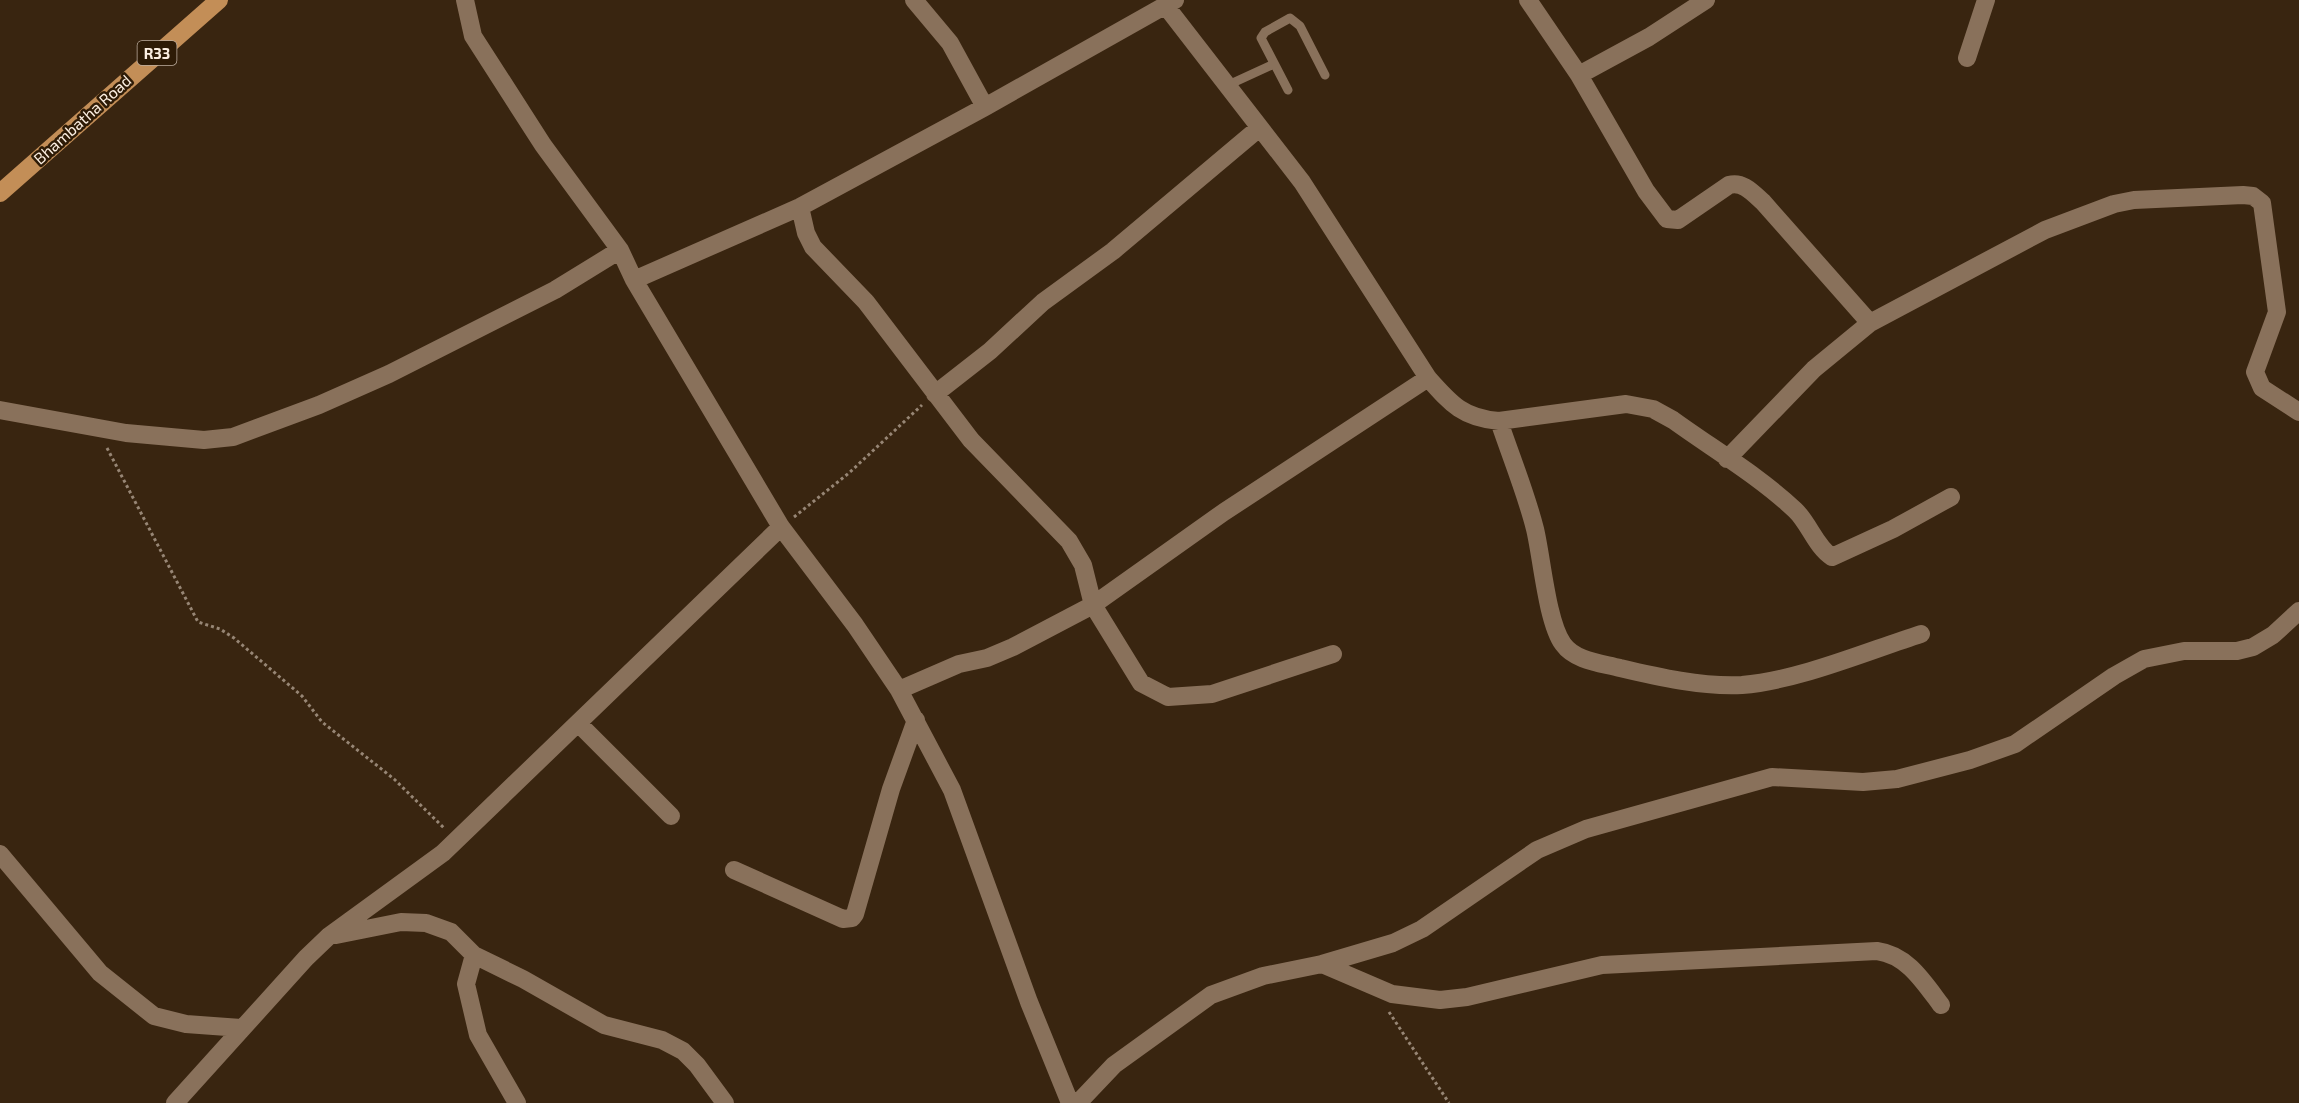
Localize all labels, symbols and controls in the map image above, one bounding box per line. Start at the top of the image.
road number: R33 [138,41,176,65]
street label: Bhambatha Road [29,70,135,168]

